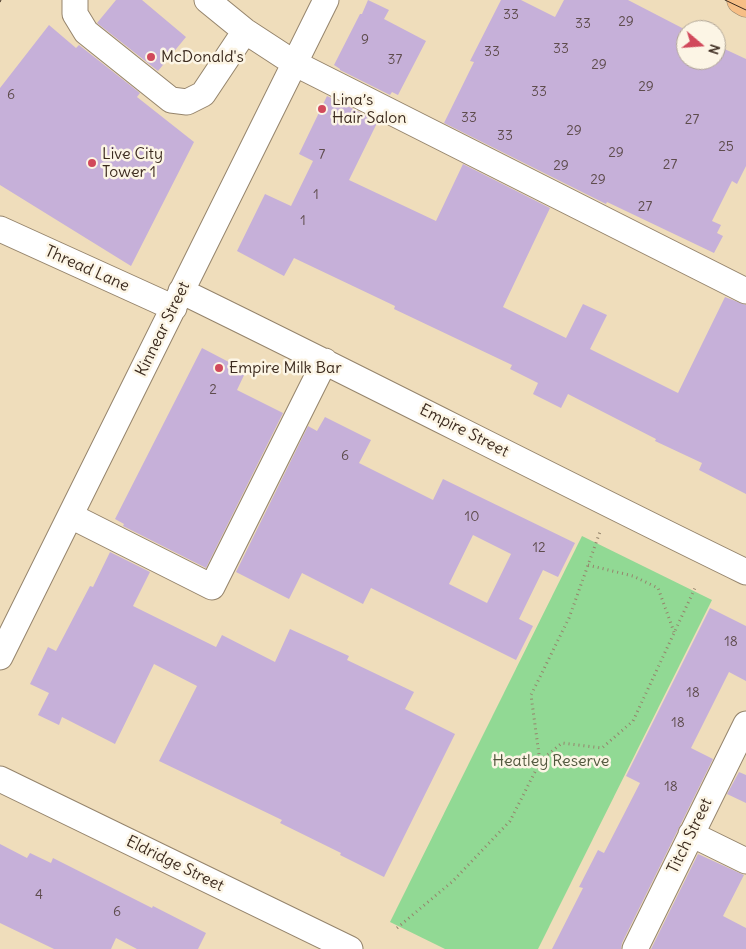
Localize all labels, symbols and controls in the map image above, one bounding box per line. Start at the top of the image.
house number: 33 [503,7,519,23]
house number: 29 [618,14,634,30]
house number: 33 [575,16,591,32]
north arrow [676,20,726,70]
house number: 9 [361,32,369,48]
house number: 33 [553,41,569,57]
text: N [704,42,724,57]
house number: 33 [484,44,500,60]
place label: McDonald's [161,47,244,67]
marker: McDonald's [145,51,157,63]
house number: 37 [388,52,402,68]
house number: 29 [591,57,607,73]
house number: 29 [638,79,654,95]
house number: 33 [531,84,547,100]
house number: 6 [7,87,15,103]
place label: Lina’s Hair Salon [332,90,406,128]
marker: Lina’s Hair Salon [316,103,328,115]
house number: 33 [461,110,477,126]
house number: 27 [685,112,699,128]
house number: 29 [566,123,582,139]
house number: 33 [497,128,513,144]
house number: 25 [718,139,734,155]
place label: Live City Tower 1 [102,144,163,182]
house number: 29 [608,145,624,161]
house number: 7 [319,147,325,163]
marker: Live City Tower 1 [86,157,98,169]
house number: 27 [663,157,677,173]
house number: 29 [553,158,569,174]
house number: 29 [590,172,606,188]
house number: 1 [313,187,319,203]
house number: 27 [638,199,652,215]
house number: 1 [300,213,306,229]
street label: Thread Lane [42,242,132,296]
street label: Kinnear Street [132,279,194,379]
place label: Empire Milk Bar [229,358,342,378]
marker: Empire Milk Bar [213,362,225,374]
house number: 2 [209,382,217,398]
street label: Empire Street [416,400,512,462]
house number: 6 [341,448,349,464]
house number: 10 [465,509,479,525]
house number: 12 [532,540,546,556]
house number: 18 [724,634,738,650]
house number: 18 [686,685,700,701]
house number: 18 [671,715,685,731]
park label: Heatley Reserve [493,751,609,771]
house number: 18 [664,779,678,795]
street label: Titch Street [664,795,716,877]
street label: Eldridge Street [123,832,227,896]
house number: 4 [35,887,43,903]
house number: 6 [113,904,121,920]

